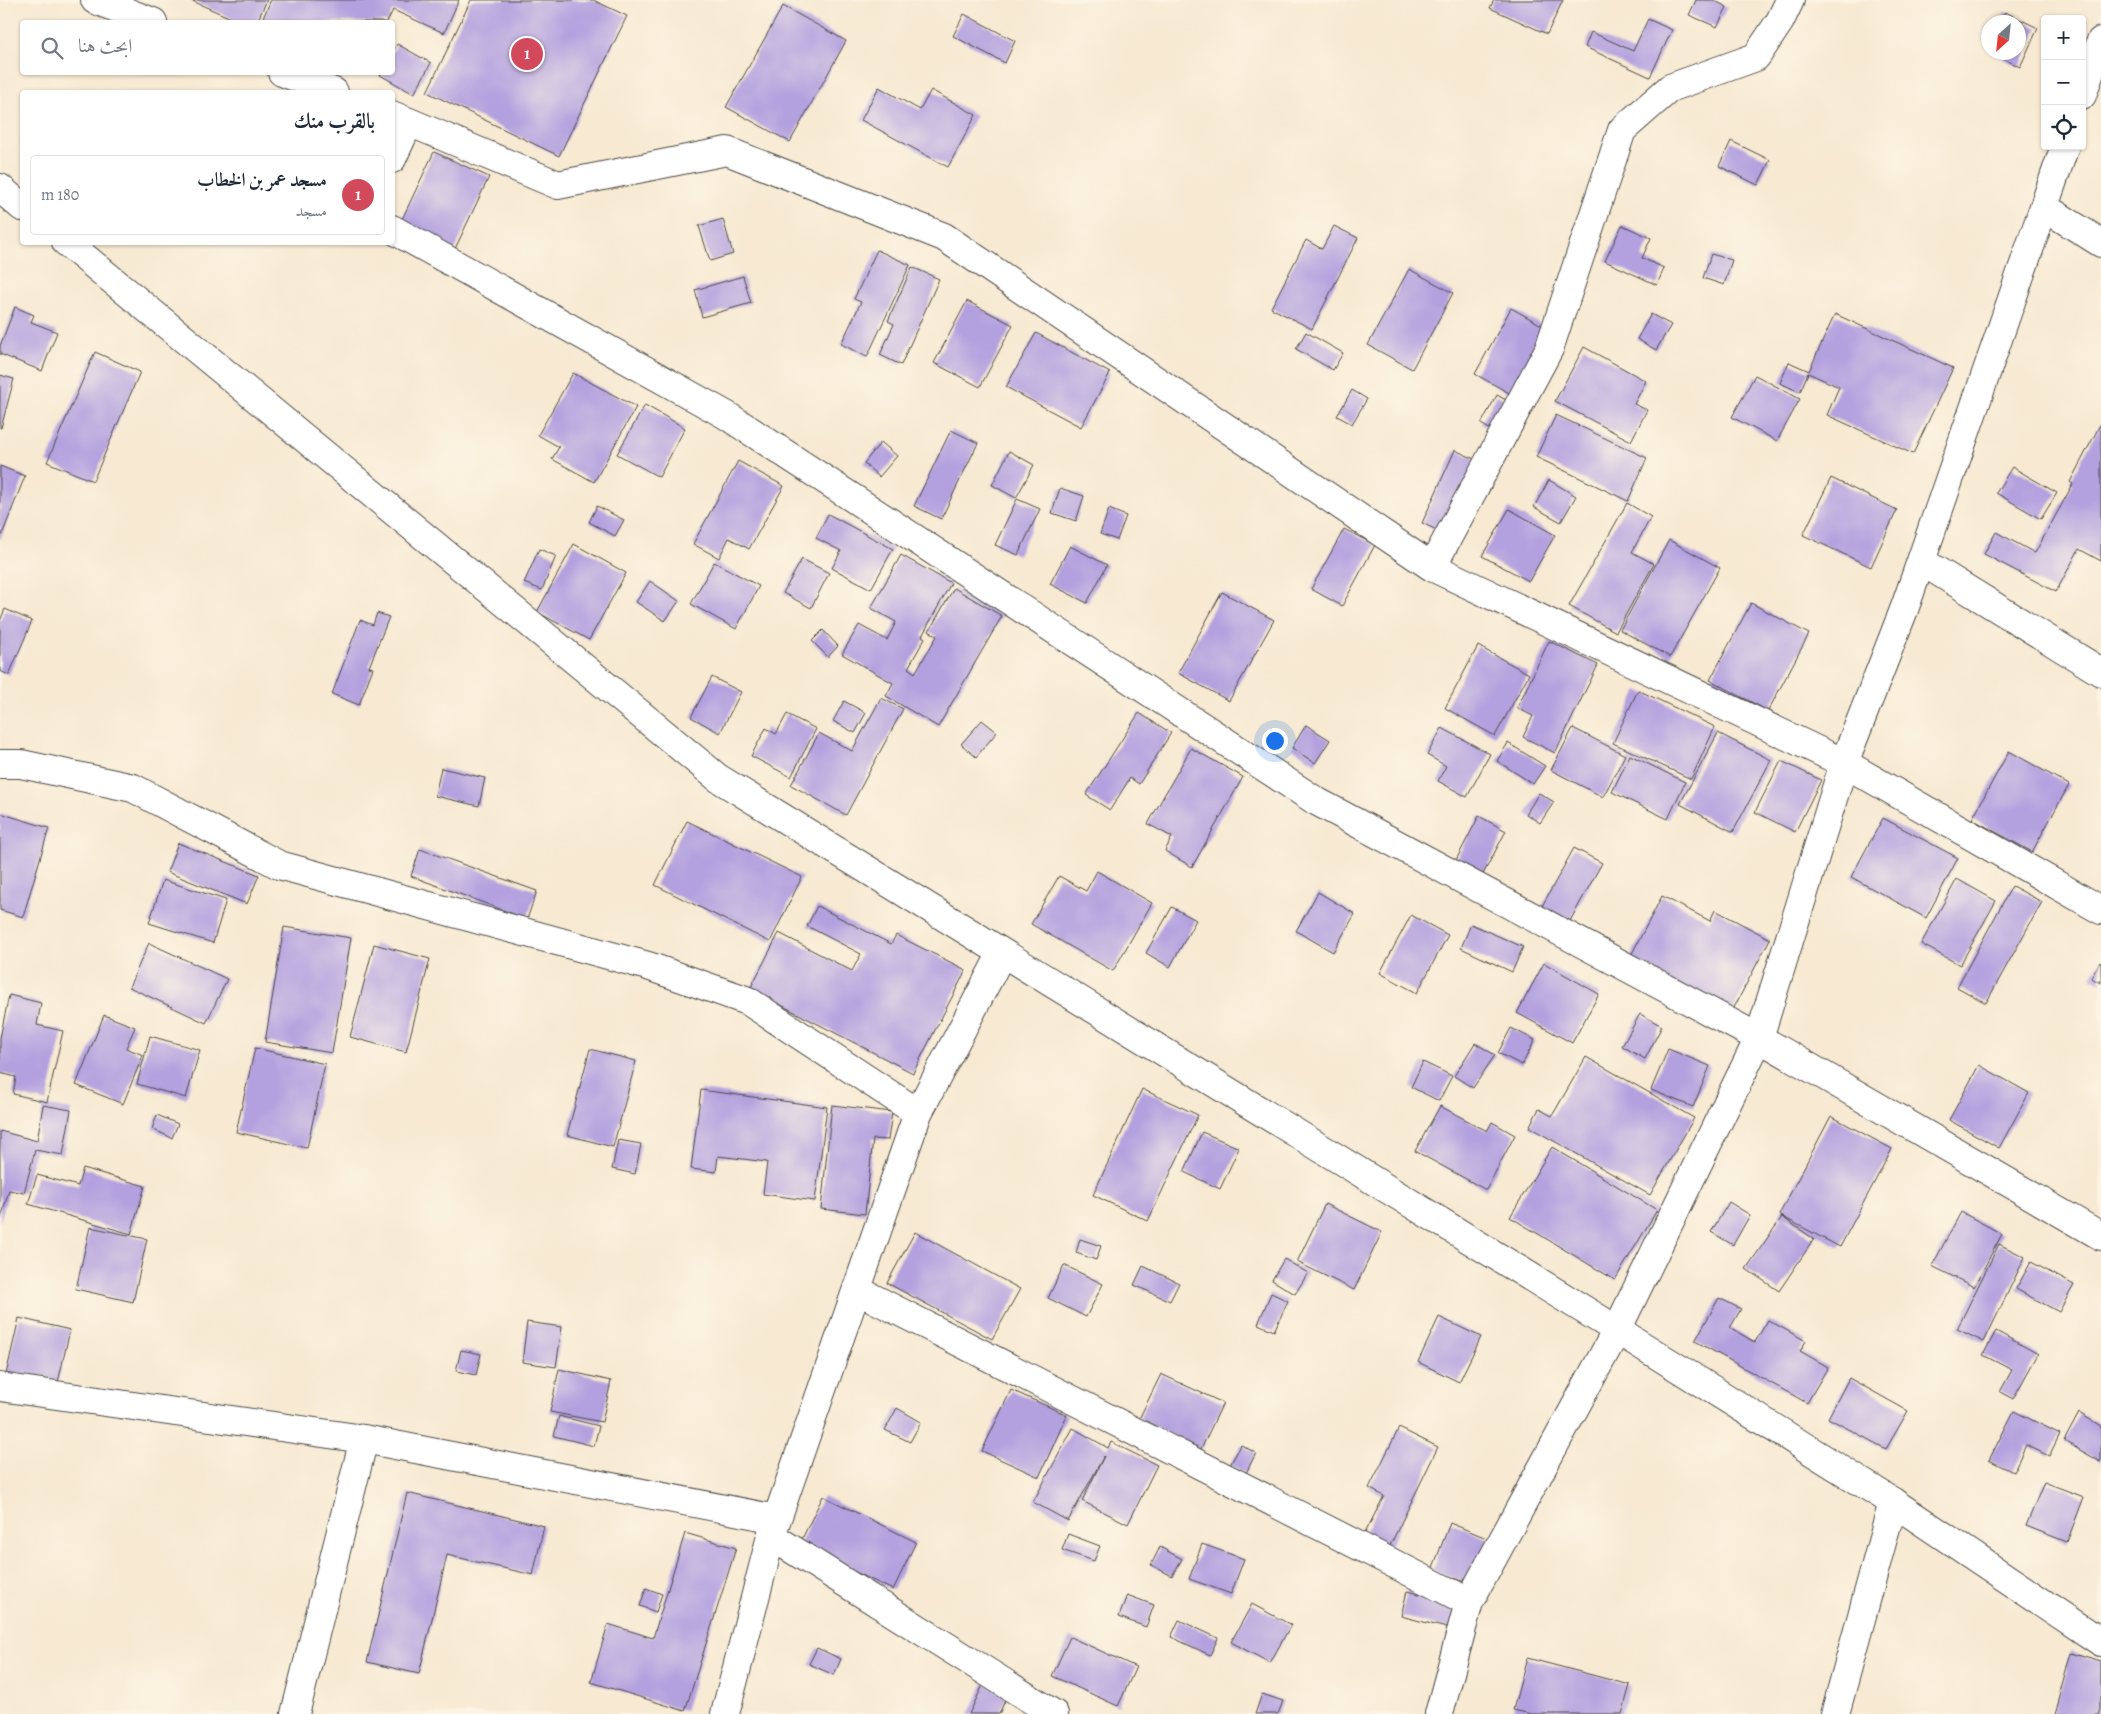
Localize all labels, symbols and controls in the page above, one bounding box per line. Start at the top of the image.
north arrow [1981,15,2026,60]
map controls [2041,15,2086,150]
button: + [2041,15,2086,60]
search box [20,20,395,75]
text: ابحث هنا [78,33,132,59]
icon: search [38,34,66,62]
pin: 1 [511,35,543,73]
button: − [2041,60,2086,105]
button: locate [2041,105,2086,150]
text: بالقرب منك [294,107,375,135]
text: مسجد عمر بن الخطاب [197,167,327,193]
text: 180 m [41,184,79,206]
text: 1 [355,184,361,206]
text: مسجد [296,200,327,222]
your location [1262,728,1288,754]

